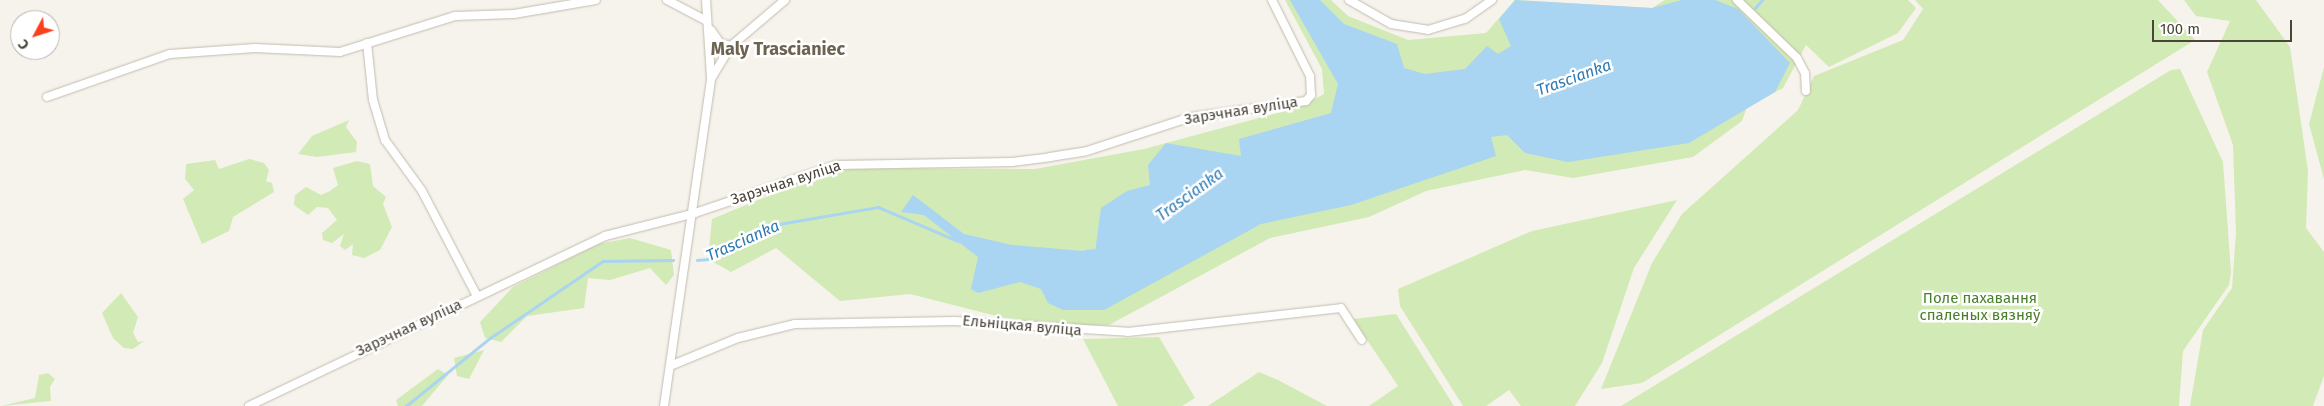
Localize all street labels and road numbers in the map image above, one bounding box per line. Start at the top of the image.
street label: Зарэчная вуліца [1183,93,1299,129]
street label: Зарэчная вуліца [729,157,843,209]
street label: Зарэчная вуліца [353,296,465,360]
street label: Ельніцкая вуліца [962,312,1082,340]

